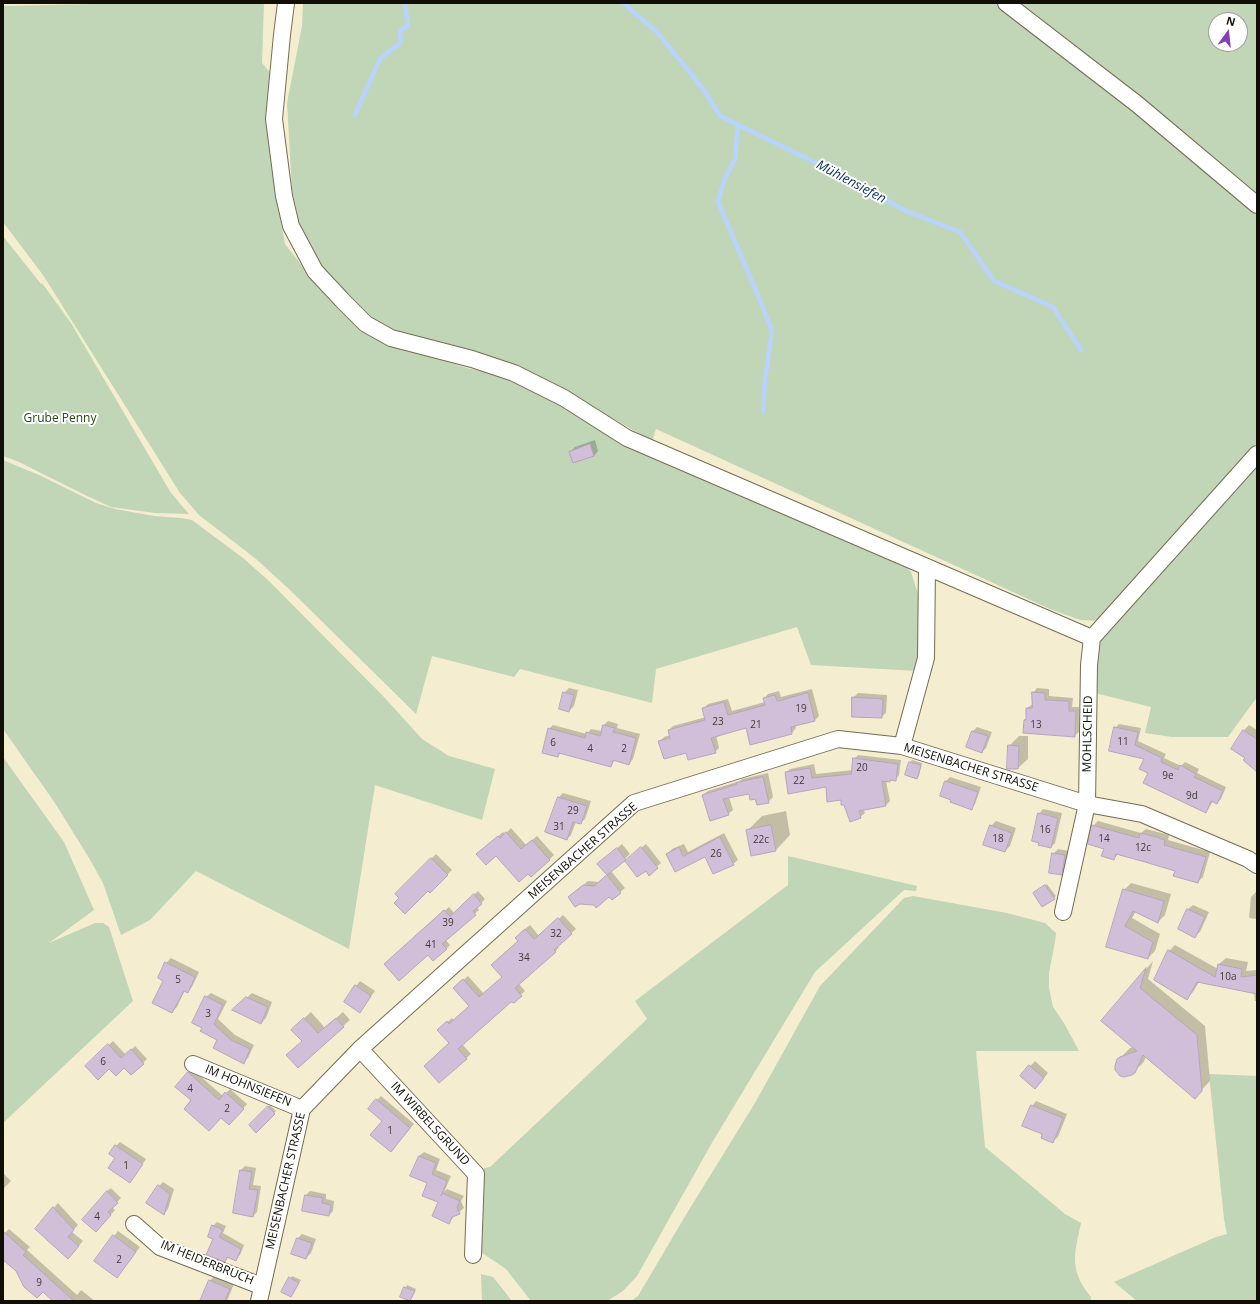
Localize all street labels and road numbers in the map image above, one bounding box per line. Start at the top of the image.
street label: MOHLSCHEID [1080,695,1096,773]
street label: MEISENBACHER STRASSE [902,741,1040,795]
street label: MEISENBACHER STRASSE [525,800,641,902]
street label: IM HOHNSIEFEN [203,1062,293,1110]
street label: IM WIRBELSGRUND [388,1079,472,1169]
street label: MEISENBACHER STRASSE [263,1111,309,1251]
street label: IM HEIDERBRUCH [158,1238,256,1288]

